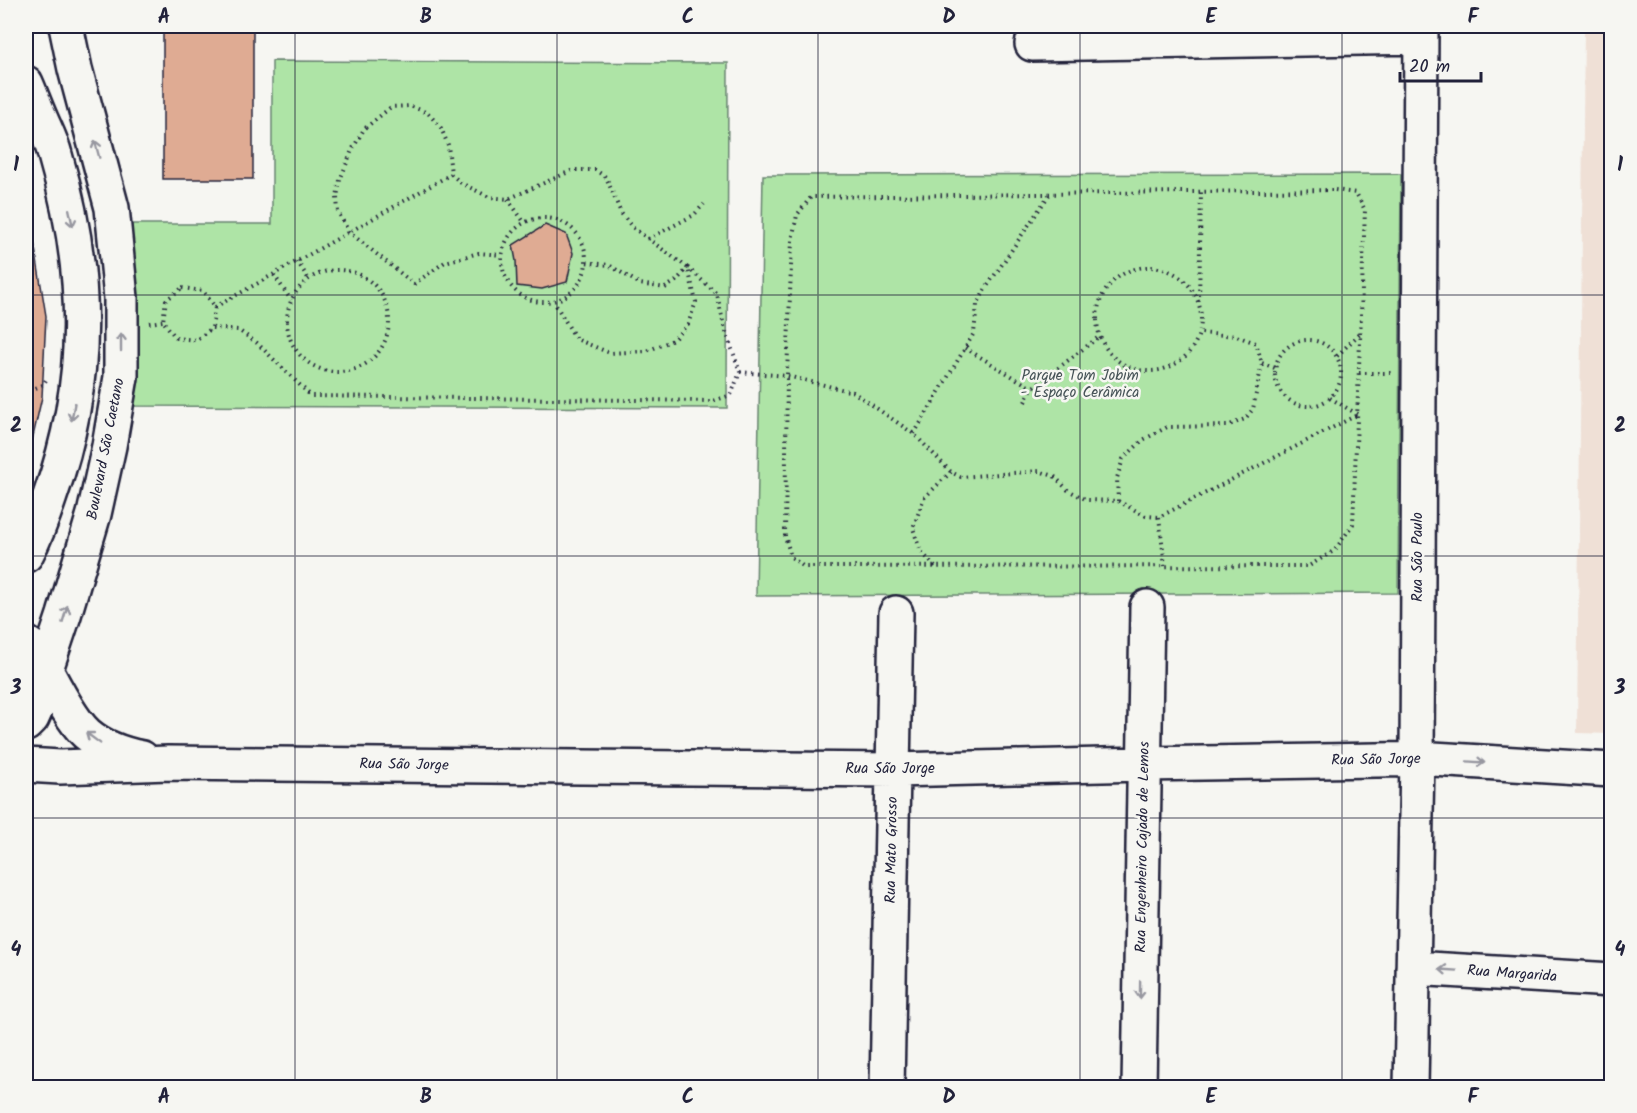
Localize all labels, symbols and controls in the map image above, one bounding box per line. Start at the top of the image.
text: A [158,2,170,34]
text: B [420,2,432,34]
text: C [682,2,694,34]
text: D [942,2,956,34]
text: E [1205,2,1217,34]
text: F [1468,2,1480,34]
scale bar [1400,45,1481,83]
text: 20 m [1409,53,1450,82]
one-way arrow [90,140,102,159]
text: 1 [13,150,19,182]
text: 1 [1617,150,1623,182]
one-way arrow [66,208,77,227]
one-way arrow [115,332,127,352]
park label: Parque Tom Jobim - Espaço Cerâmica [1021,364,1139,405]
street label: Boulevard São Caetano [80,376,132,522]
one-way arrow [67,401,78,421]
text: 2 [10,411,22,443]
text: 2 [1614,411,1626,443]
street label: Rua São Paulo [1406,512,1430,602]
one-way arrow [60,605,71,624]
text: 3 [10,673,22,705]
text: 3 [1614,673,1626,705]
one-way arrow [86,732,102,744]
street label: Rua Engenheiro Cajado de Lemos [1129,741,1157,953]
street label: Rua São Jorge [1331,747,1421,773]
street label: Rua São Jorge [359,752,449,778]
one-way arrow [1465,756,1485,767]
street label: Rua São Jorge [845,757,935,781]
street label: Rua Mato Grosso [879,796,905,904]
text: 4 [11,935,22,967]
text: 4 [1615,935,1626,967]
street label: Rua Margarida [1466,959,1558,989]
one-way arrow [1439,964,1459,975]
one-way arrow [1135,980,1146,1000]
text: A [158,1082,170,1113]
text: B [420,1082,432,1113]
text: C [682,1082,694,1113]
text: D [942,1082,956,1113]
text: E [1205,1082,1217,1113]
text: F [1468,1082,1480,1113]

